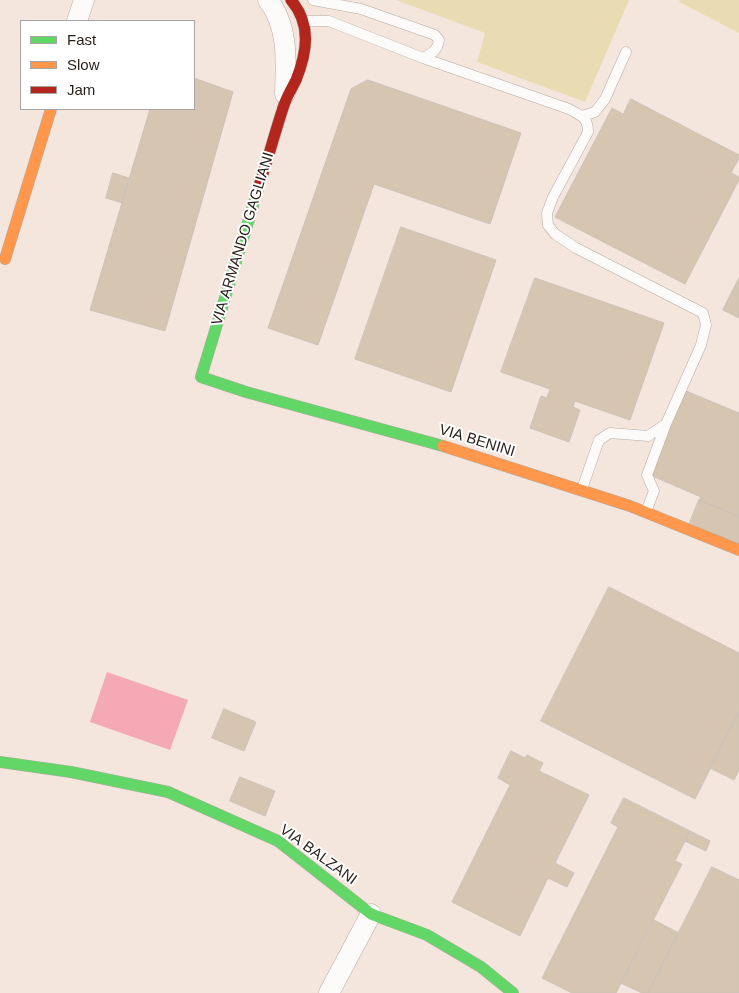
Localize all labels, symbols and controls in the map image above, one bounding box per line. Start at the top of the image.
legend [20,20,195,110]
text: Fast [67,31,96,48]
text: Slow [67,56,100,73]
text: Jam [67,81,95,98]
street label: VIA ARMANDO GAGLIANI [208,150,278,328]
street label: VIA BENINI [437,421,517,461]
street label: VIA BALZANI [276,821,360,889]

